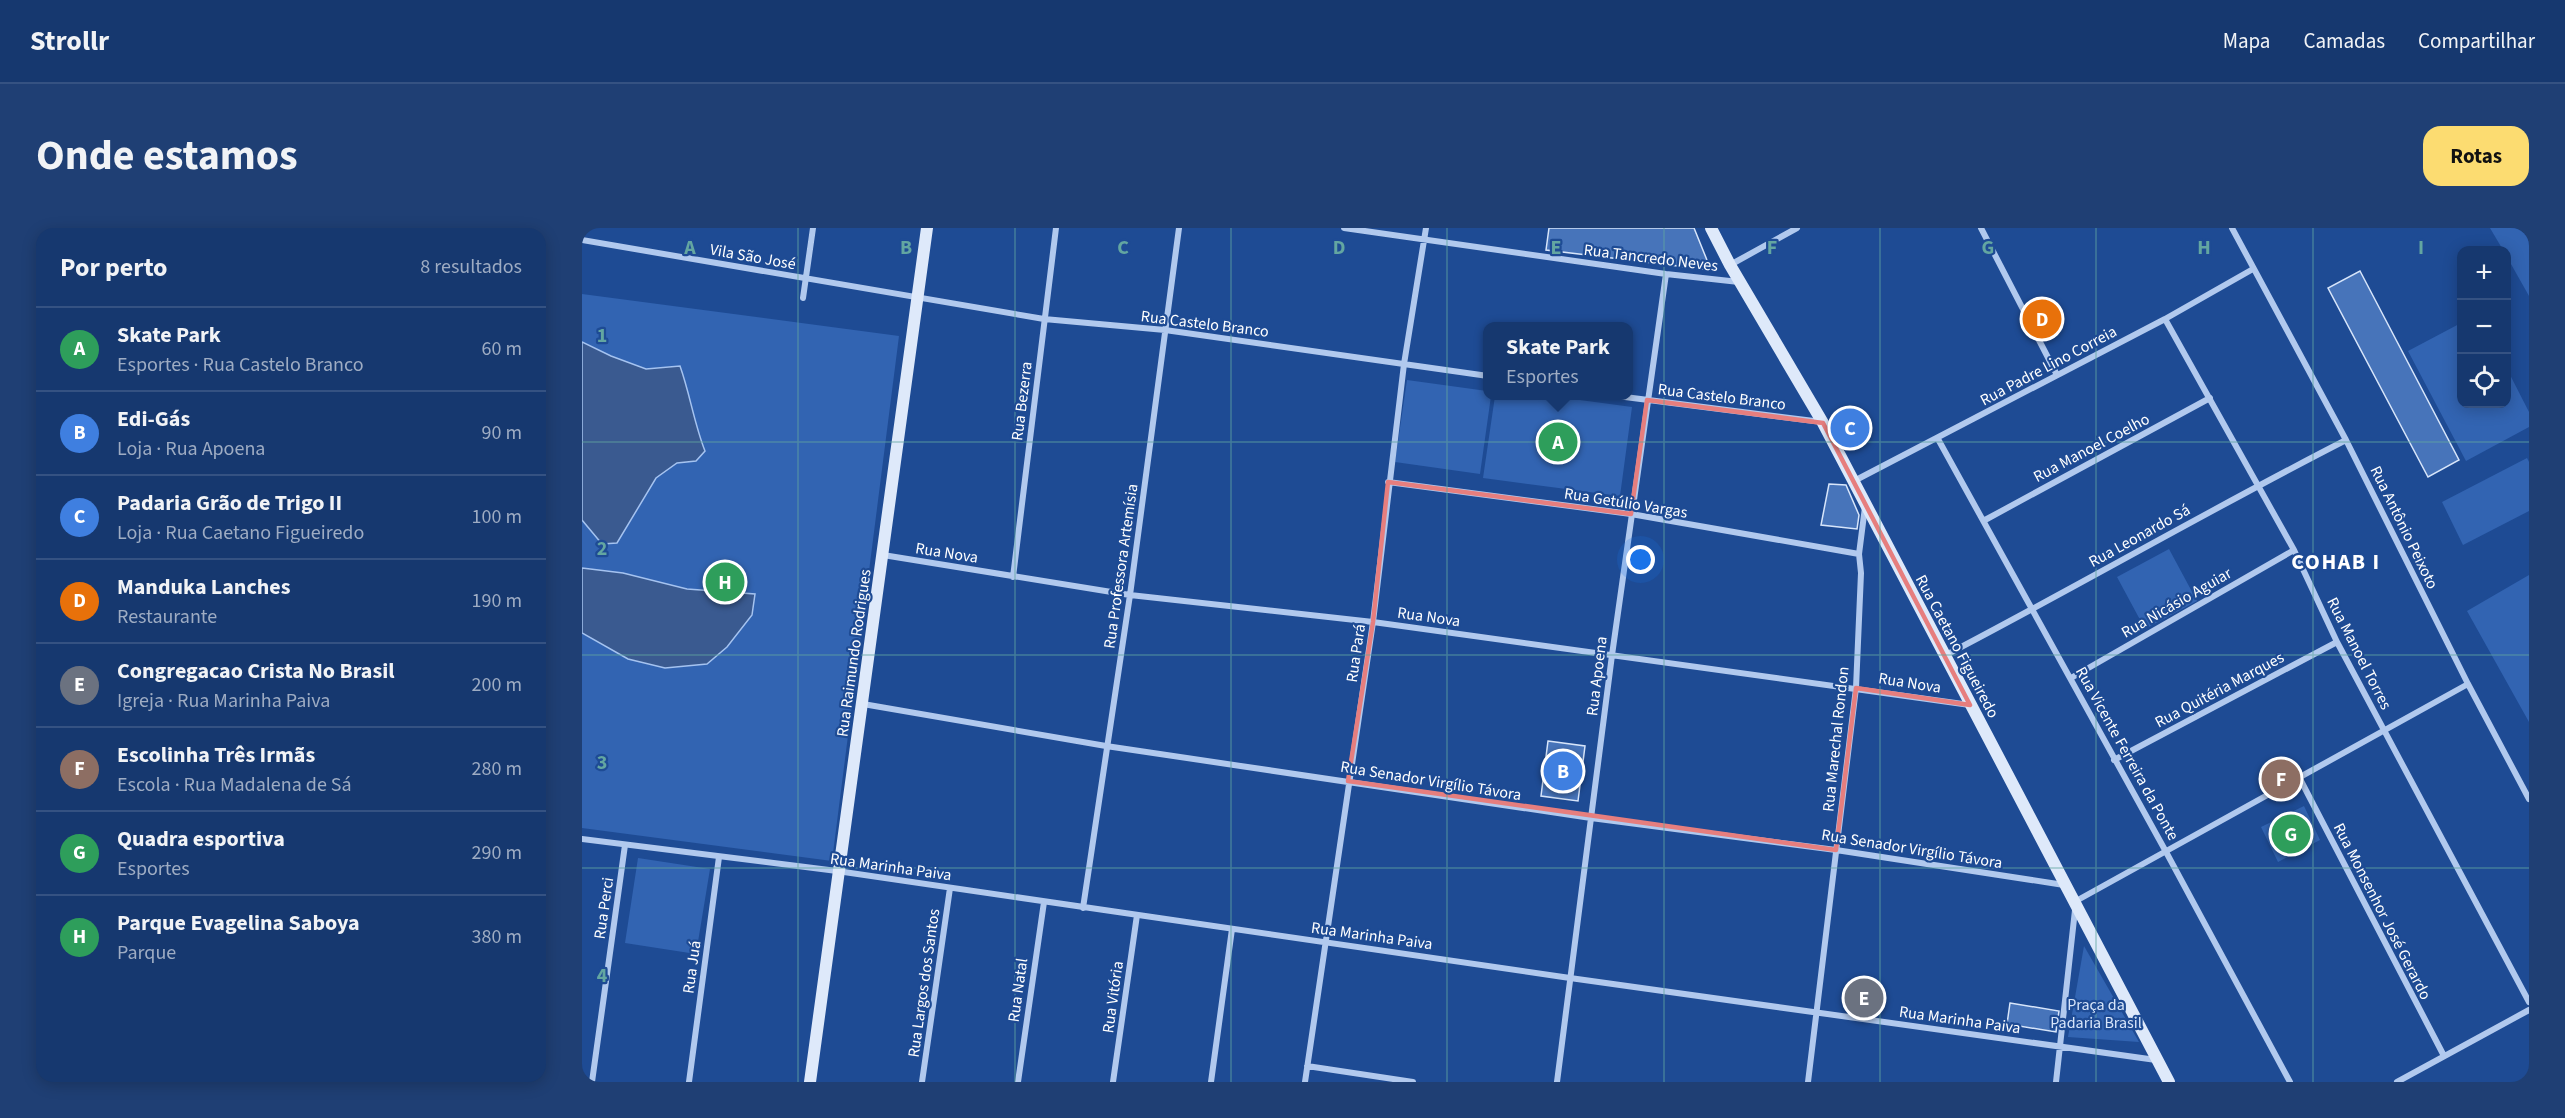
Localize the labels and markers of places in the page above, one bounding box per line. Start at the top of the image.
pin: D [2022,296,2062,341]
pin: C [1830,406,1870,450]
pin: A [1538,420,1578,464]
pin: H [706,560,744,604]
pin: B [1544,748,1582,794]
pin: F [2262,756,2300,802]
pin: G [2272,812,2310,856]
pin: E [1844,976,1884,1020]

